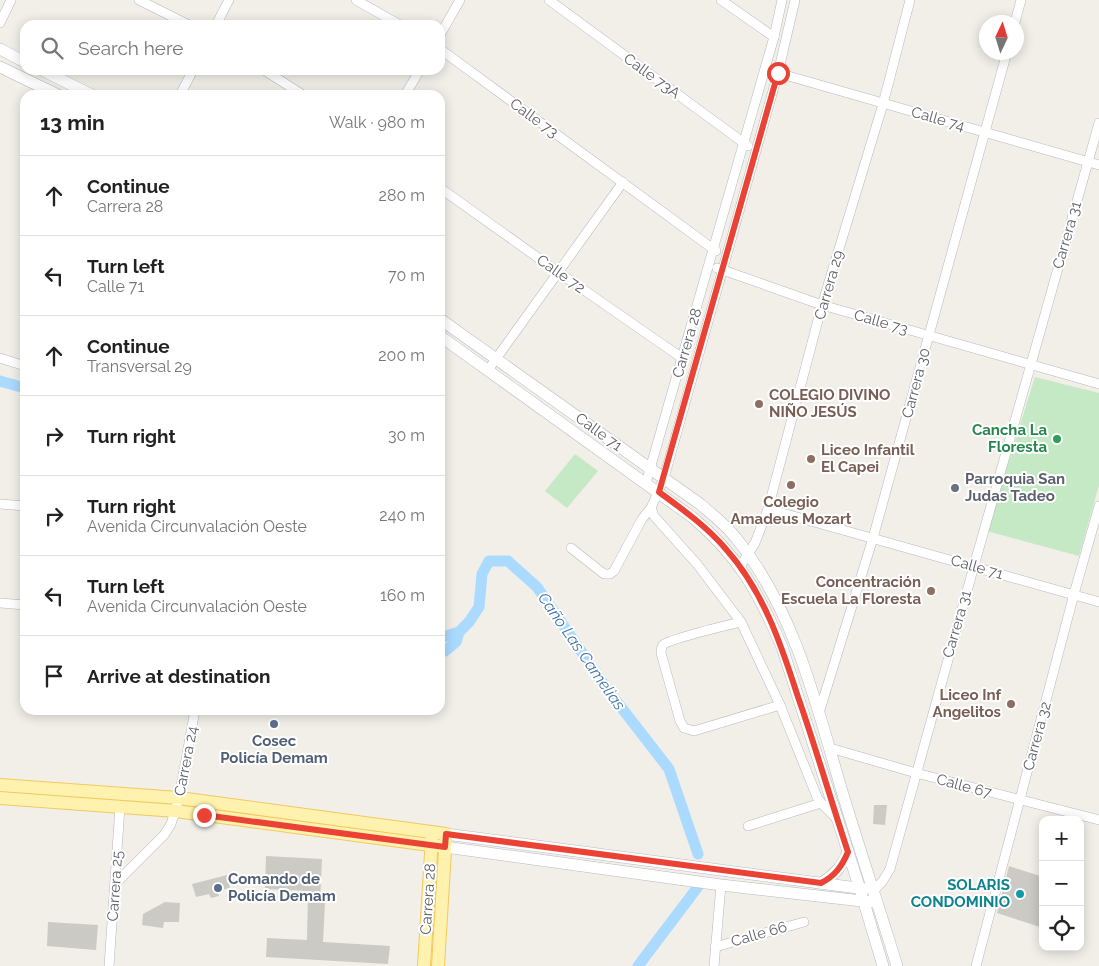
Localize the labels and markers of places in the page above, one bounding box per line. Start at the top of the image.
place label: COLEGIO DIVINO NIÑO JESÚS [769,386,890,421]
marker: COLEGIO DIVINO NIÑO JESÚS [753,398,765,410]
place label: Cancha La Floresta [972,421,1047,456]
marker: Cancha La Floresta [1051,433,1063,445]
place label: Liceo Infantil El Capei [821,441,915,476]
marker: Liceo Infantil El Capei [805,453,817,465]
place label: Parroquia San Judas Tadeo [965,470,1065,505]
marker: Colegio Amadeus Mozart [785,479,797,491]
marker: Parroquia San Judas Tadeo [949,482,961,494]
place label: Colegio Amadeus Mozart [731,493,852,528]
place label: Concentración Escuela La Floresta [781,573,921,608]
marker: Concentración Escuela La Floresta [925,585,937,597]
place label: Liceo Inf Angelitos [933,686,1001,721]
marker: Liceo Inf Angelitos [1005,698,1017,710]
marker: Cosec Policía Demam [268,718,280,730]
place label: Cosec Policía Demam [220,732,328,767]
place label: Comando de Policía Demam [228,870,336,905]
place label: SOLARIS CONDOMINIO [911,876,1010,911]
marker: Comando de Policía Demam [212,882,224,894]
marker: SOLARIS CONDOMINIO [1014,888,1026,900]

